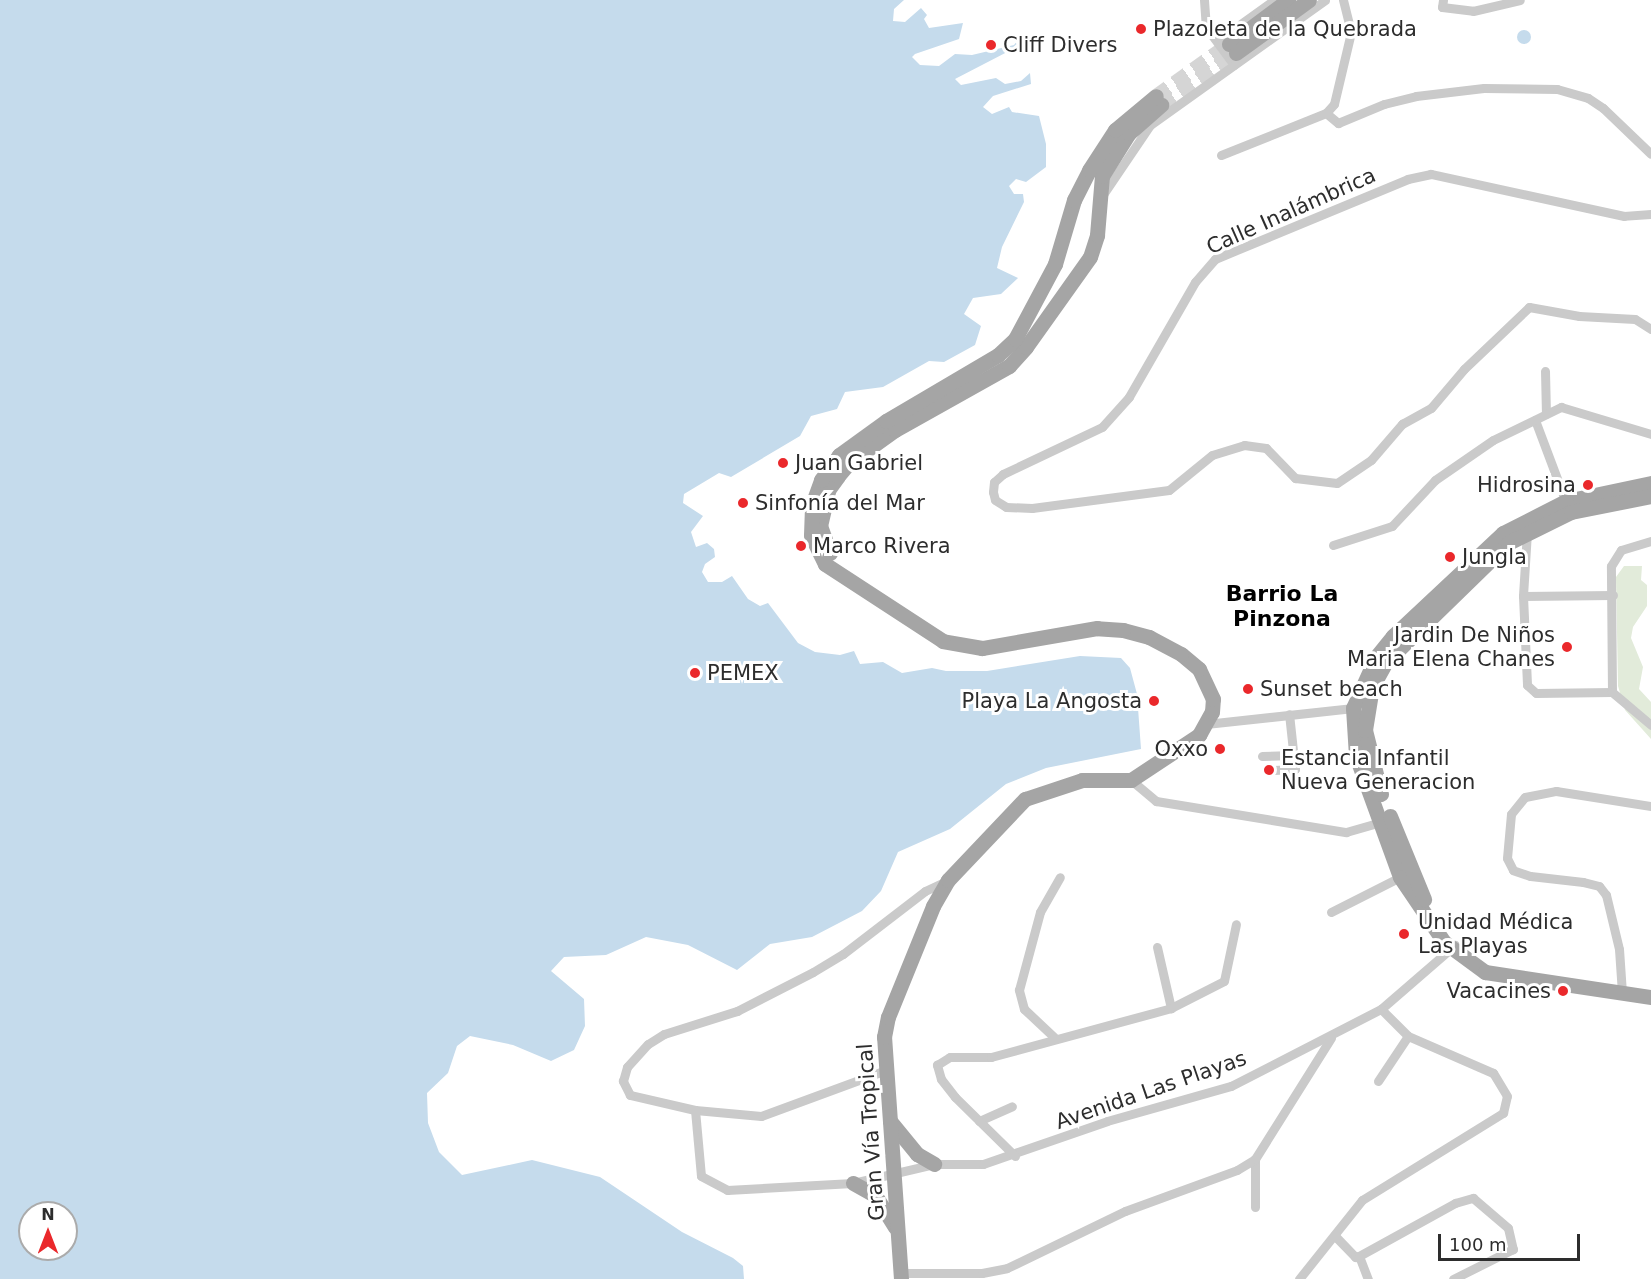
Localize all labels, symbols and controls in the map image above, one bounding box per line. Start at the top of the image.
place label: Plazoleta de la Quebrada [1153,16,1417,42]
marker: Plazoleta de la Quebrada [1134,22,1148,36]
place label: Cliff Divers [1003,32,1117,58]
marker: Cliff Divers [984,38,998,52]
street label: Calle Inalámbrica [1202,162,1380,260]
place label: Juan Gabriel [795,450,923,476]
marker: Juan Gabriel [776,456,790,470]
place label: Hidrosina [1477,472,1576,498]
marker: Hidrosina [1581,478,1595,492]
place label: Sinfonía del Mar [755,490,925,516]
marker: Sinfonía del Mar [736,496,750,510]
place label: Marco Rivera [813,533,951,559]
marker: Marco Rivera [794,539,808,553]
place label: Jungla [1462,544,1527,570]
marker: Jungla [1443,550,1457,564]
district label: Barrio La Pinzona [1226,580,1338,632]
place label: Jardin De Niños Maria Elena Chanes [1347,622,1555,672]
marker: Jardin De Niños Maria Elena Chanes [1560,640,1574,654]
place label: PEMEX [707,660,779,686]
marker: PEMEX [688,666,702,680]
place label: Sunset beach [1260,676,1403,702]
marker: Sunset beach [1241,682,1255,696]
place label: Playa La Angosta [962,688,1142,714]
marker: Playa La Angosta [1147,694,1161,708]
place label: Oxxo [1154,736,1208,762]
marker: Oxxo [1213,742,1227,756]
place label: Estancia Infantil Nueva Generacion [1281,745,1475,795]
marker: Estancia Infantil Nueva Generacion [1262,763,1276,777]
place label: Unidad Médica Las Playas [1418,909,1573,959]
marker: Unidad Médica Las Playas [1395,925,1413,943]
place label: Vacacines [1446,978,1551,1004]
marker: Vacacines [1556,984,1570,998]
street label: Gran Vía Tropical [852,1042,890,1222]
street label: Avenida Las Playas [1052,1045,1250,1135]
north arrow [18,1201,78,1261]
text: N [41,1205,55,1224]
scale bar [1441,1222,1584,1260]
text: 100 m [1449,1234,1507,1255]

